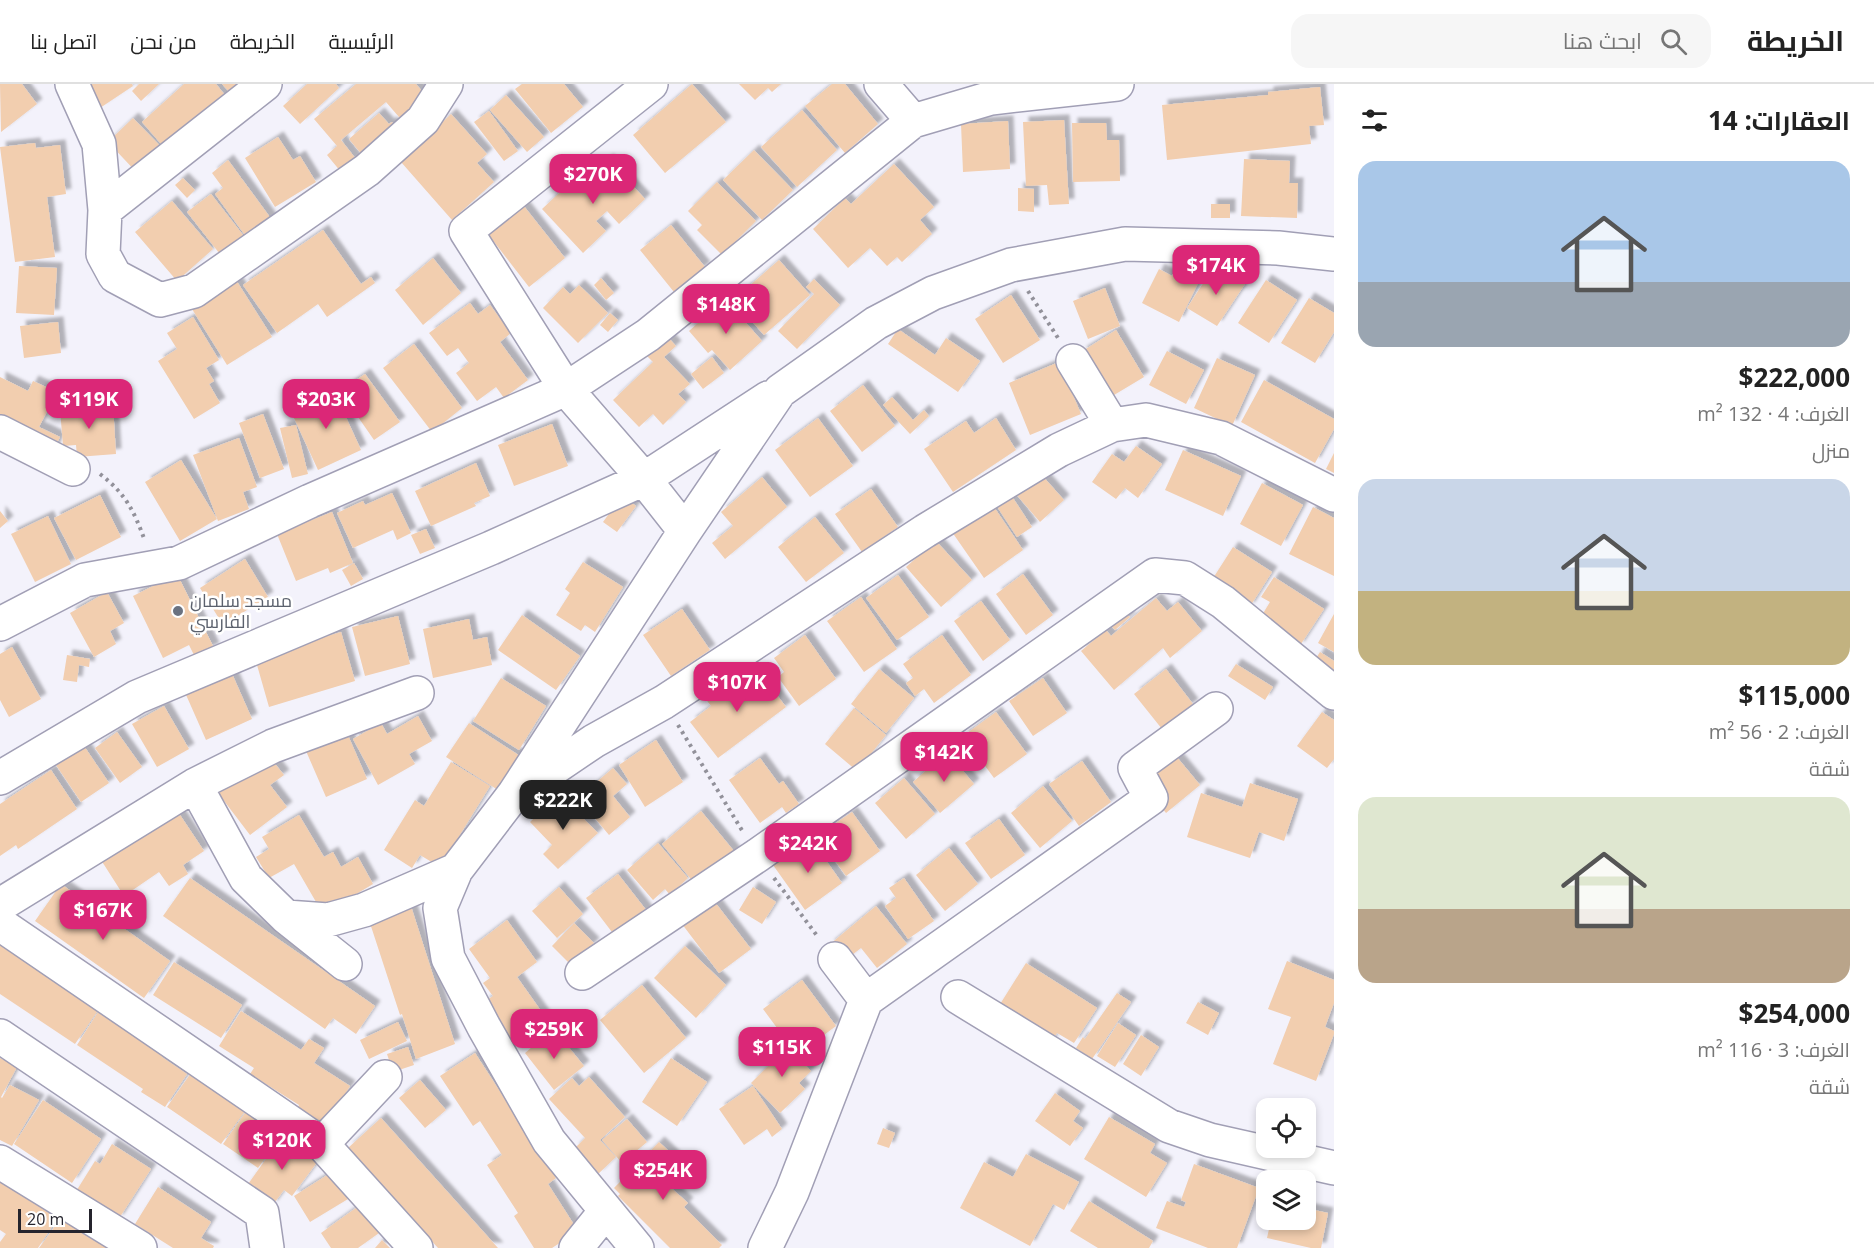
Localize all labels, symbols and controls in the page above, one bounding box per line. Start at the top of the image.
search box [1291,14,1711,68]
text: الخريطة [1747,21,1844,59]
text: ابحث هنا [1563,25,1642,55]
icon: search [1657,25,1690,58]
text: اتصل بنا [30,27,97,55]
text: من نحن [130,27,197,55]
text: الخريطة [230,27,295,55]
text: الرئيسية [328,27,394,55]
text: العقارات: 14 [1708,102,1850,138]
icon: filters [1358,104,1391,137]
pin: $270K [551,154,635,205]
text: $270K [563,160,623,187]
icon: home [1550,200,1658,308]
pin: $174K [1174,245,1258,296]
text: $174K [1186,251,1246,278]
pin: $148K [684,284,768,335]
text: $148K [696,290,756,317]
text: $222,000 [1739,359,1850,395]
pin: $119K [47,379,131,430]
pin: $203K [284,379,368,430]
text: $119K [59,385,119,412]
text: $203K [296,385,356,412]
text: الغرف: 4 · 132 m² [1697,400,1850,427]
text: منزل [1812,437,1850,464]
icon: home [1550,518,1658,626]
place label: مسجد سلمان الفارسي [190,588,292,635]
marker: مسجد سلمان الفارسي [171,604,185,618]
pin: $107K [695,662,779,713]
text: $107K [707,668,767,695]
text: $115,000 [1739,677,1850,713]
text: الغرف: 2 · 56 m² [1709,718,1850,745]
pin: $142K [902,732,986,783]
text: $142K [914,738,974,765]
text: شقة [1809,755,1850,782]
pin: $222K [521,780,605,831]
text: $222K [533,786,593,813]
pin: $242K [766,823,850,874]
text: $242K [778,829,838,856]
icon: home [1550,836,1658,944]
pin: $167K [61,890,145,941]
text: $167K [73,896,133,923]
text: $254,000 [1739,995,1850,1031]
pin: $259K [512,1009,596,1060]
text: $259K [524,1015,584,1042]
pin: $115K [740,1027,824,1078]
text: $115K [752,1033,812,1060]
text: الغرف: 3 · 116 m² [1697,1036,1850,1063]
text: شقة [1809,1073,1850,1100]
map controls [1256,1098,1316,1230]
button: locate [1256,1098,1316,1158]
pin: $120K [240,1120,324,1171]
text: $120K [252,1126,312,1153]
pin: $254K [621,1150,705,1201]
text: $254K [633,1156,693,1183]
button: layers [1256,1170,1316,1230]
scale bar [18,1206,92,1234]
text: 20 m [27,1208,64,1230]

